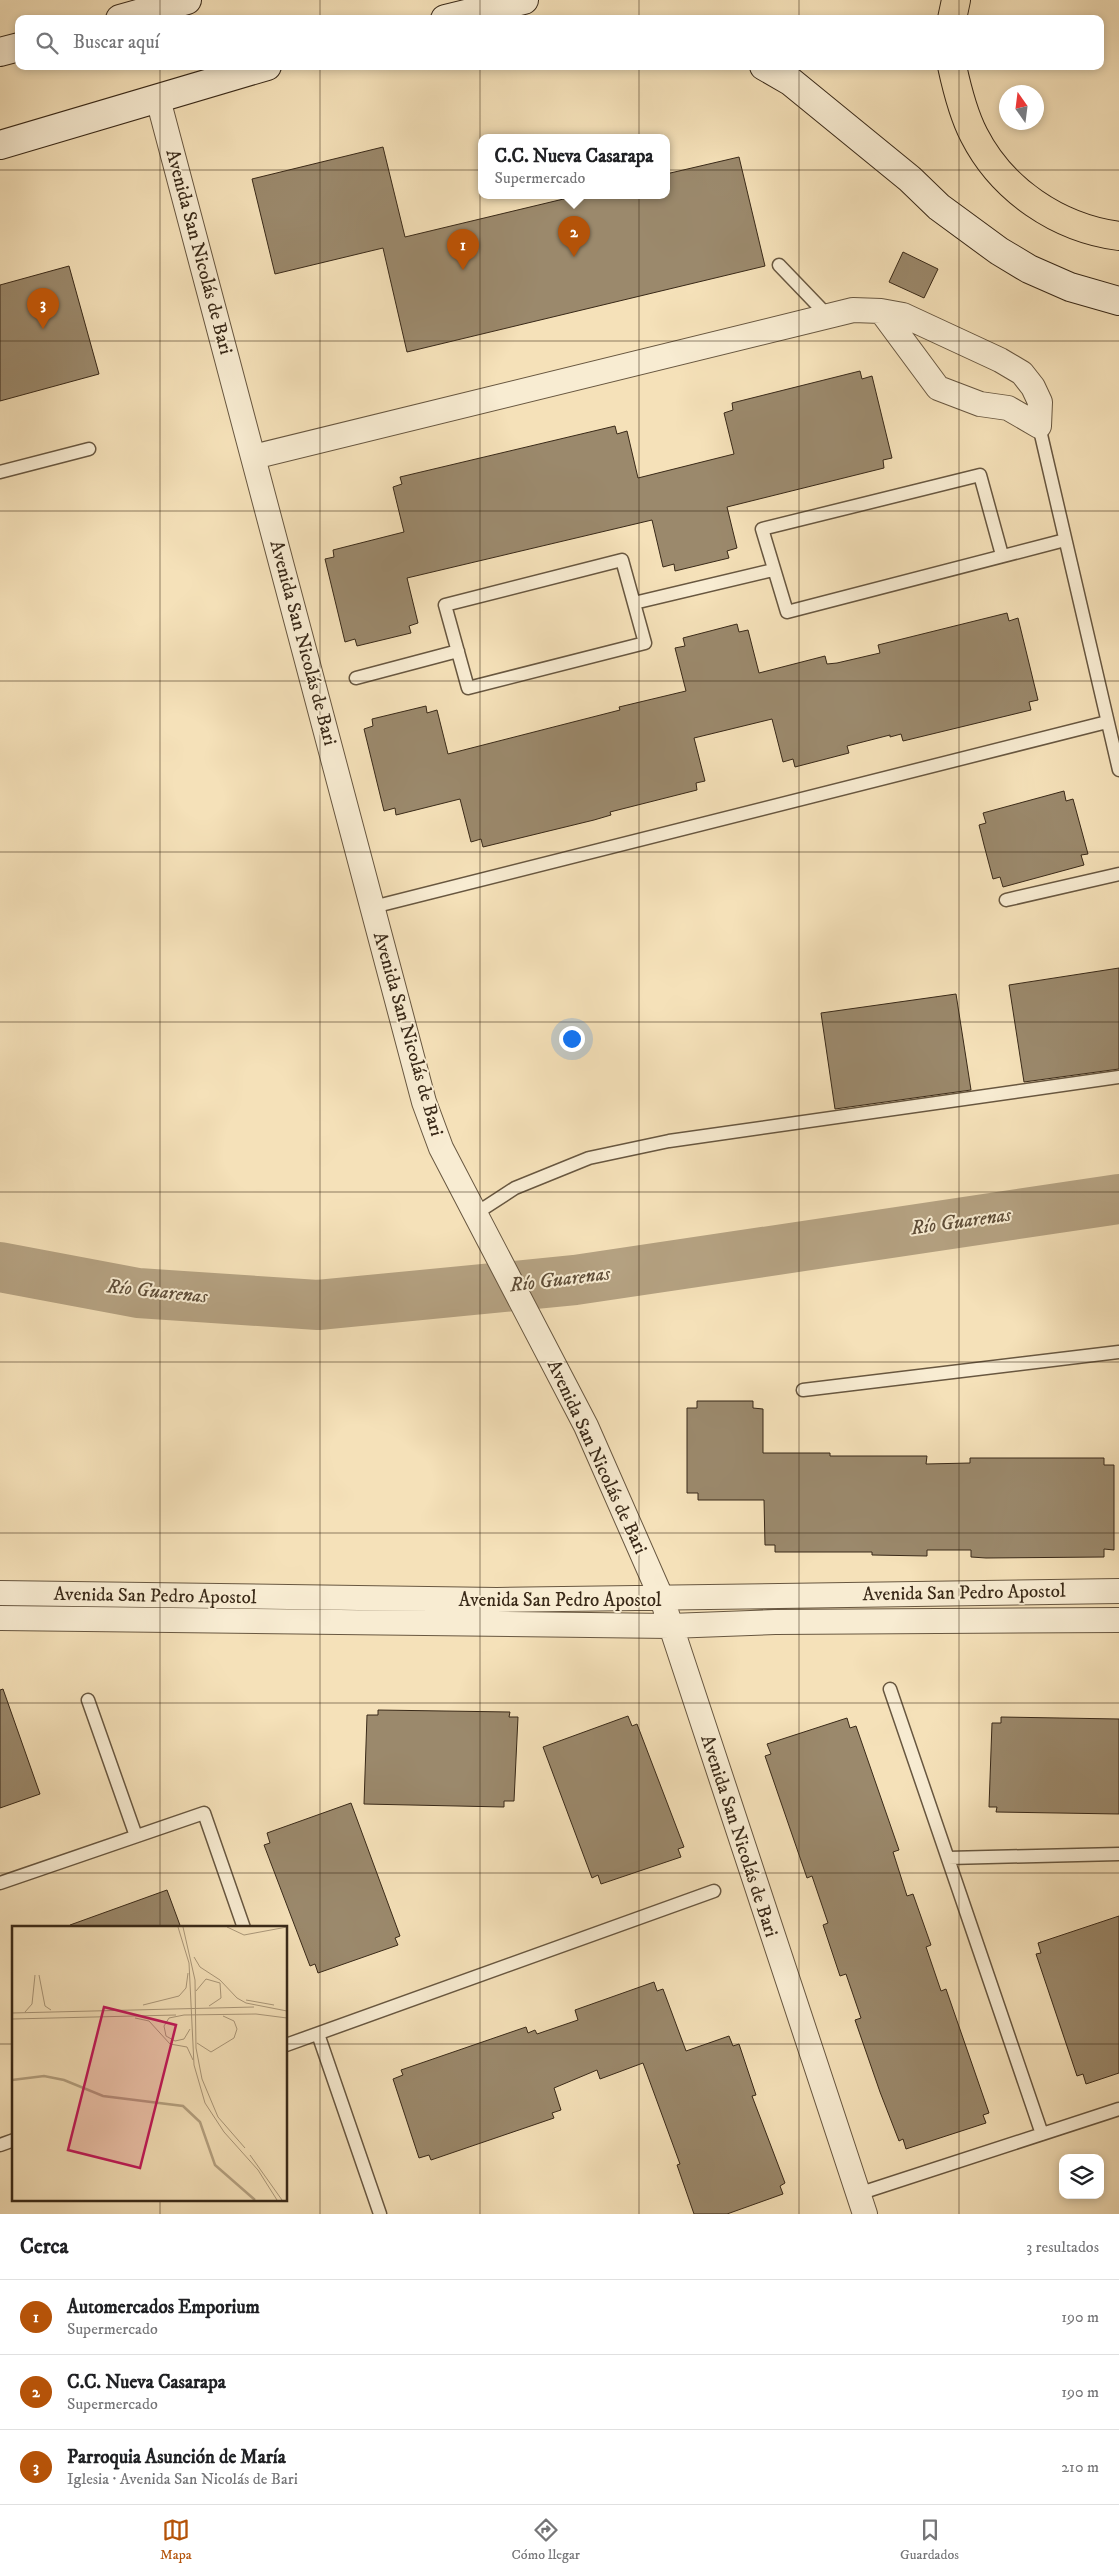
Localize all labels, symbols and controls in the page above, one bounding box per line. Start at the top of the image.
search box [15,15,1104,70]
icon: search [33,29,61,57]
text: Buscar aquí [73,31,159,54]
north arrow [999,85,1044,130]
popup [478,134,670,199]
text: C.C. Nueva Casarapa [495,145,653,168]
street label: Avenida San Nicolás de Bari [161,147,237,357]
text: Supermercado [495,168,585,188]
pin: 2 [558,216,590,257]
pin: 1 [447,229,479,270]
pin: 3 [27,288,59,329]
street label: Avenida San Nicolás de Bari [265,538,341,748]
street label: Avenida San Nicolás de Bari [368,929,448,1139]
your location [559,1026,585,1052]
water label: Río Guarenas [908,1202,1014,1242]
water label: Río Guarenas [507,1261,613,1299]
water label: Río Guarenas [104,1274,209,1310]
street label: Avenida San Nicolás de Bari [542,1356,652,1558]
street label: Avenida San Pedro Apostol [862,1580,1066,1606]
street label: Avenida San Pedro Apostol [53,1583,257,1609]
street label: Avenida San Pedro Apostol [458,1589,662,1612]
street label: Avenida San Nicolás de Bari [695,1732,783,1940]
inset map [12,1926,288,2202]
map controls [1059,2154,1104,2199]
button: layers [1059,2154,1104,2199]
text: Cerca [20,2234,68,2260]
text: 3 resultados [1026,2237,1099,2257]
text: Automercados Emporium [67,2296,260,2319]
text: 1 [33,2307,39,2327]
text: 190 m [1061,2307,1099,2327]
text: Supermercado [67,2319,158,2339]
text: C.C. Nueva Casarapa [67,2371,226,2394]
text: 2 [32,2382,40,2402]
text: 190 m [1061,2382,1099,2402]
text: Supermercado [67,2394,158,2414]
text: Parroquia Asunción de María [67,2446,286,2469]
text: 3 [33,2457,39,2477]
text: 210 m [1061,2457,1099,2477]
text: Iglesia · Avenida San Nicolás de Bari [67,2469,298,2489]
tab: Mapa [160,2516,192,2564]
tab: Cómo llegar [512,2516,580,2564]
tab: Guardados [900,2516,959,2564]

